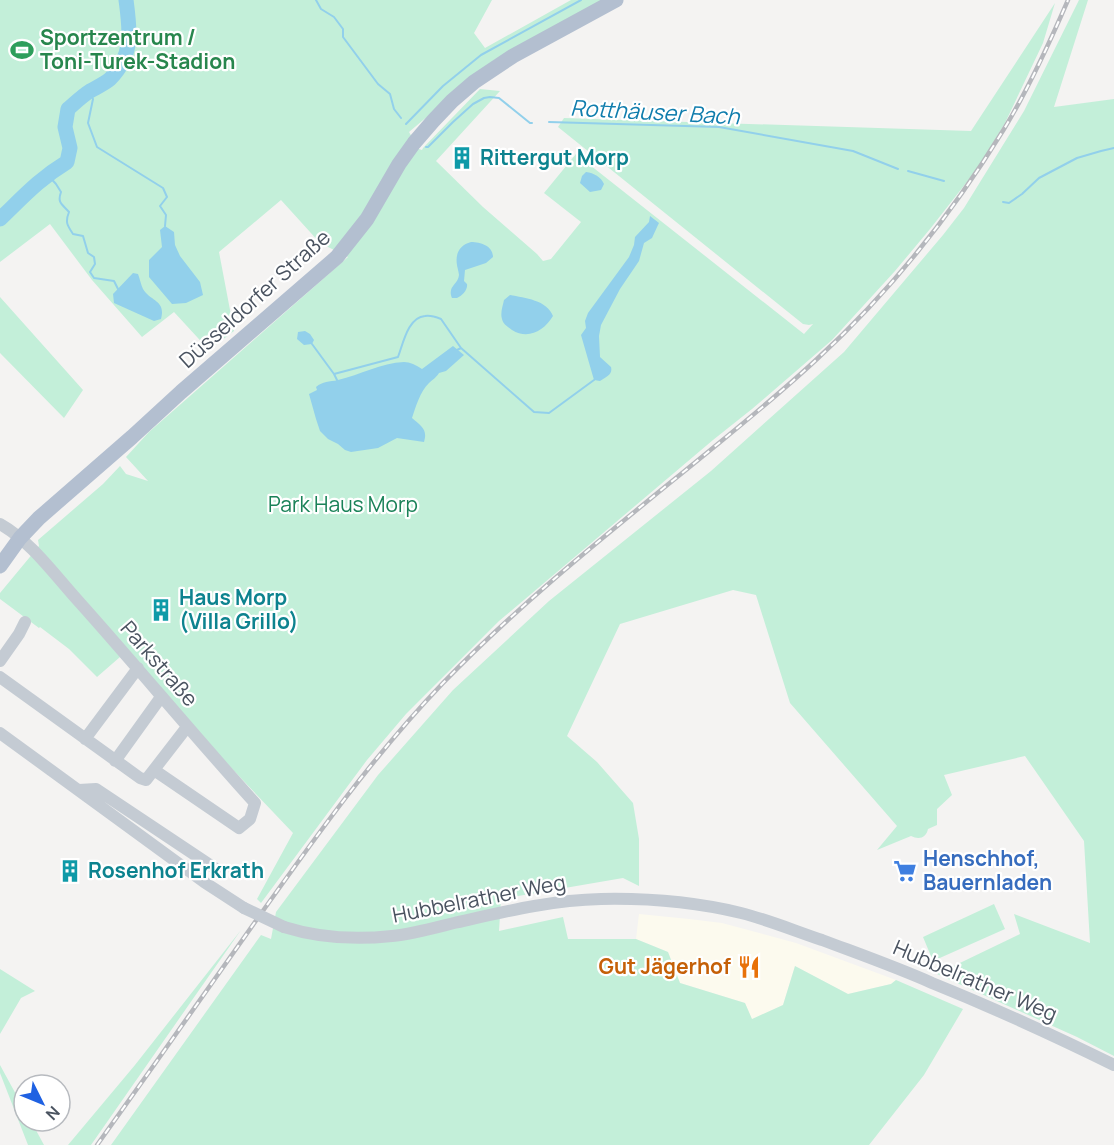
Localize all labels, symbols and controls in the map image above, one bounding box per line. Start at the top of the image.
place label: Sportzentrum / Toni-Turek-Stadion [40,23,235,75]
sports icon: Sportzentrum / Toni-Turek-Stadion [9,37,35,63]
water label: Rotthäuser Bach [570,93,741,131]
place label: Rittergut Morp [480,143,629,171]
building icon: Rittergut Morp [449,145,475,171]
street label: Düsseldorfer Straße [173,223,336,374]
park label: Park Haus Morp [268,490,418,518]
place label: Haus Morp (Villa Grillo) [179,583,299,635]
building icon: Haus Morp (Villa Grillo) [148,597,174,623]
street label: Parkstraße [115,615,205,712]
place label: Henschhof, Bauernladen [923,844,1052,896]
place label: Rosenhof Erkrath [88,856,264,884]
building icon: Rosenhof Erkrath [57,858,83,884]
supermarket icon: Henschhof, Bauernladen [892,858,918,884]
street label: Hubbelrather Weg [390,868,568,929]
street label: Hubbelrather Weg [889,933,1062,1027]
place label: Gut Jägerhof [599,952,731,980]
restaurant icon: Gut Jägerhof [736,954,762,980]
north arrow [12,1073,72,1133]
text: N [41,1102,65,1125]

